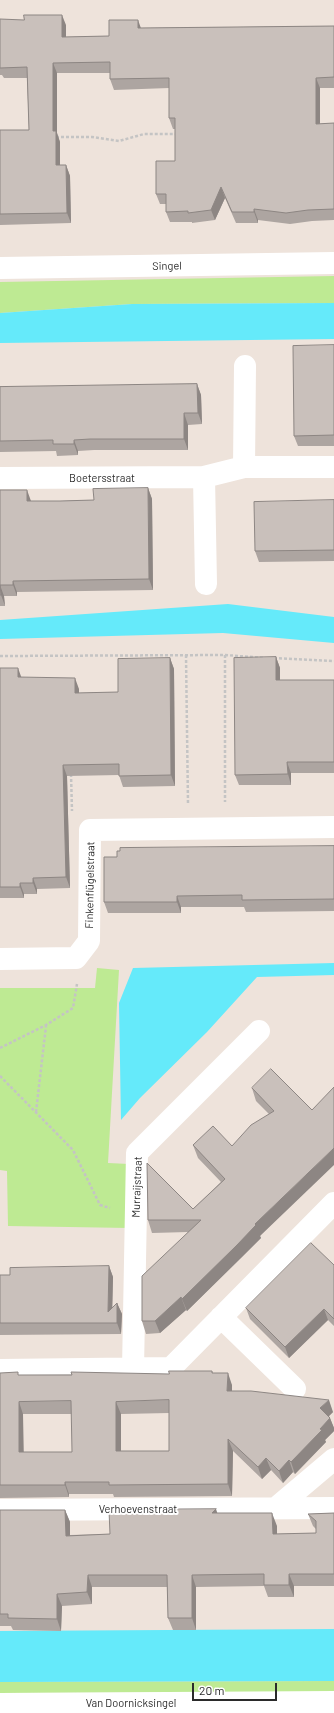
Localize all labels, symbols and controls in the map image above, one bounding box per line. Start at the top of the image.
street label: Singel [152,259,182,273]
street label: Boetersstraat [69,471,135,485]
street label: Finkenflügelstraat [83,841,97,929]
street label: Murraijstraat [129,1156,145,1218]
street label: Verhoevenstraat [99,1502,177,1516]
scale bar [194,1675,279,1701]
text: 20 m [199,1683,225,1697]
street label: Van Doornicksingel [86,1696,176,1710]

